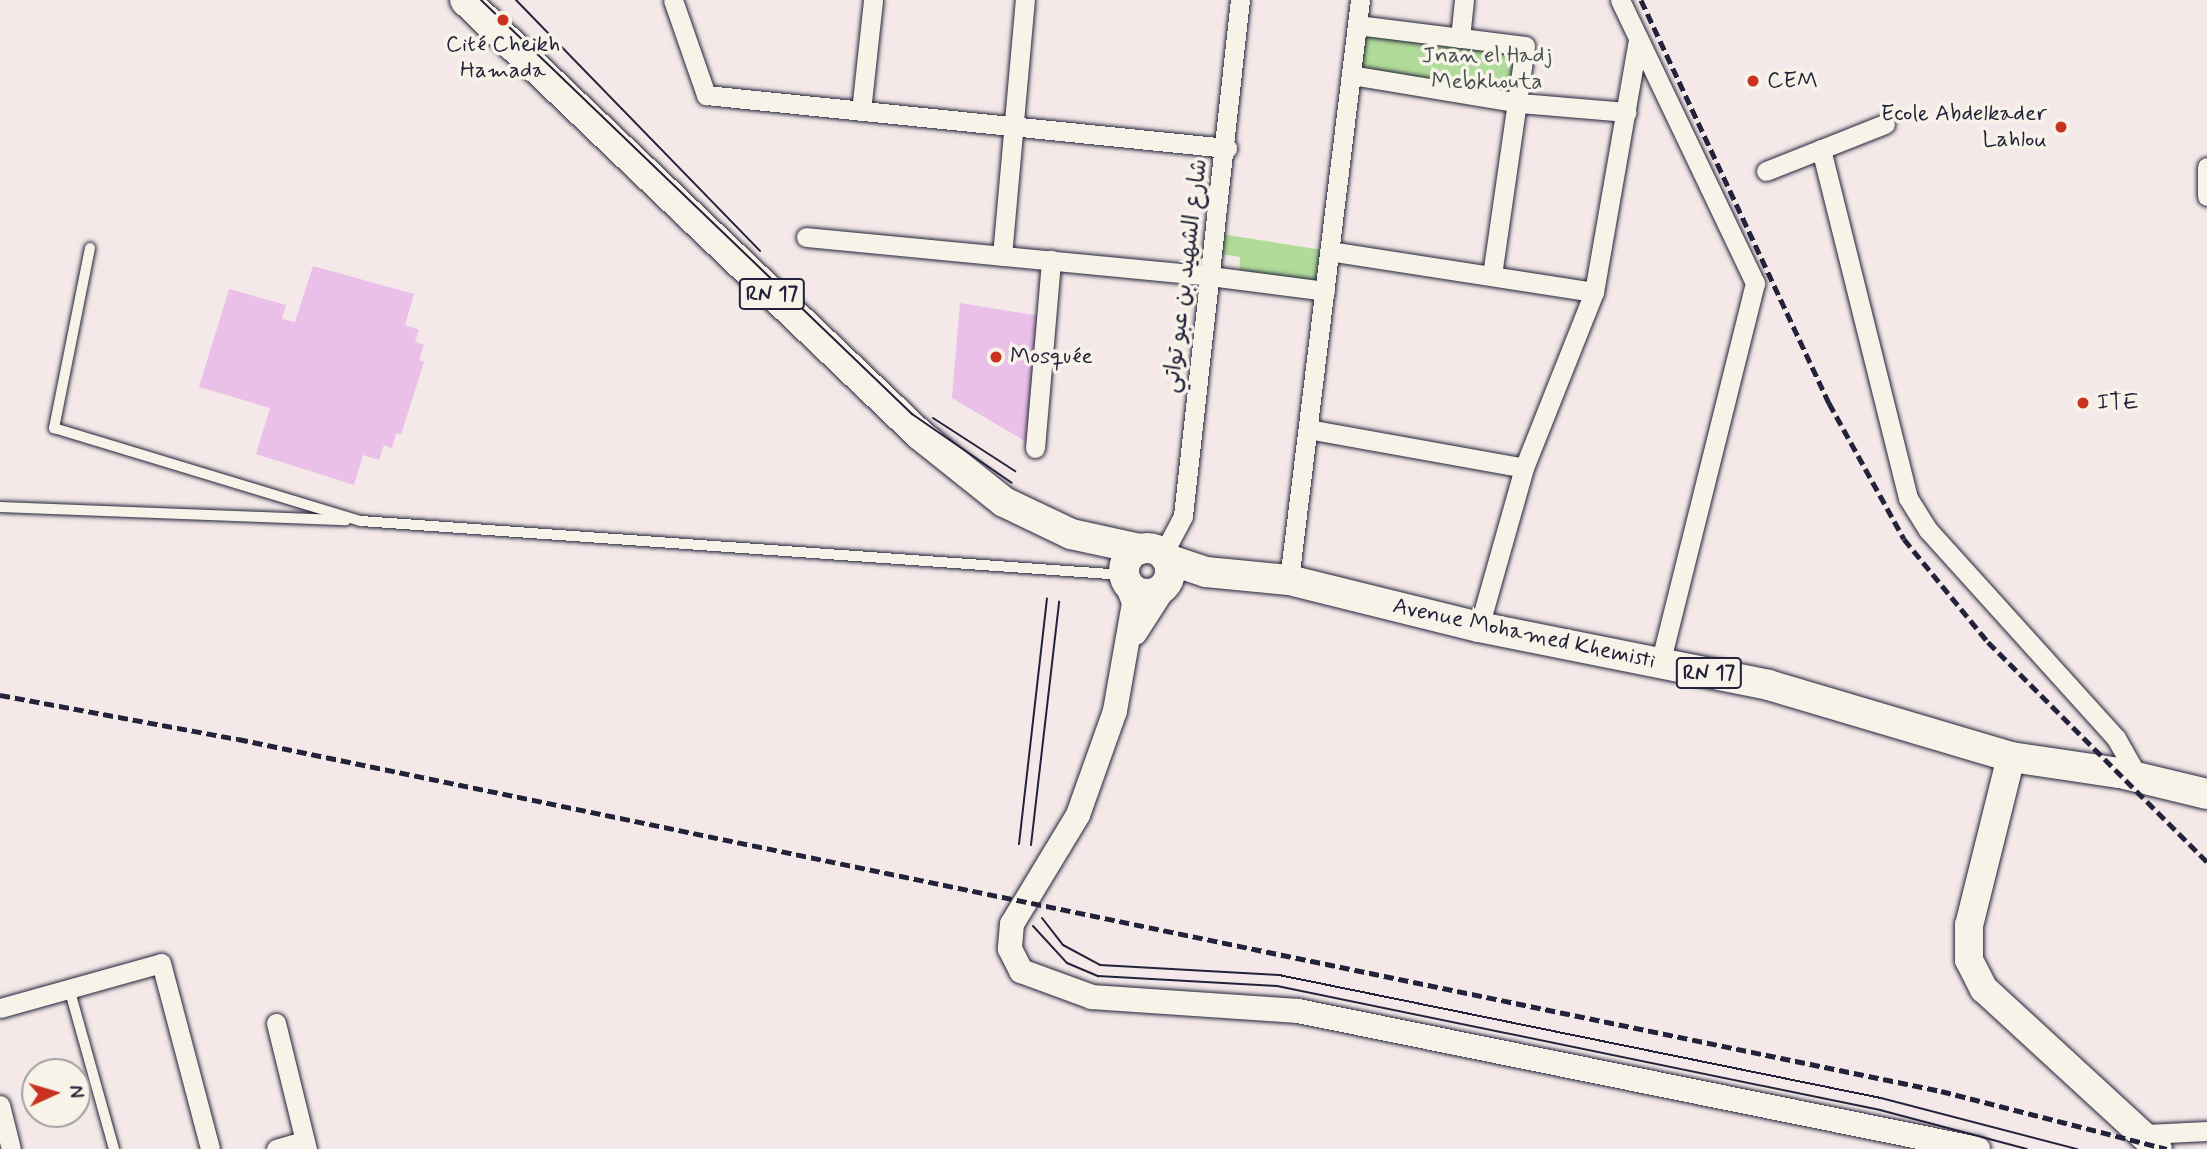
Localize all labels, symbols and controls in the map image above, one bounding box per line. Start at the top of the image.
marker: Cité Cheikh Hamada [495,12,511,28]
place label: Cité Cheikh Hamada [446,31,560,85]
park label: Jnan el Hadj Mebkhouta [1422,42,1552,96]
place label: CEM [1767,67,1818,95]
marker: CEM [1745,73,1761,89]
place label: Ecole Abdelkader Lahlou [1881,100,2047,154]
marker: Ecole Abdelkader Lahlou [2053,119,2069,135]
street label: شارع الشهيد بن عبو تواتي [1158,157,1214,395]
road number: RN 17 [739,276,805,312]
place label: Mosquée [1010,343,1093,371]
marker: Mosquée [988,349,1004,365]
place label: ITE [2097,389,2139,417]
marker: ITE [2075,395,2091,411]
street label: Avenue Mohamed Khemisti [1387,592,1661,676]
road number: RN 17 [1676,656,1742,690]
north arrow [21,1058,91,1128]
text: N [63,1084,88,1099]

